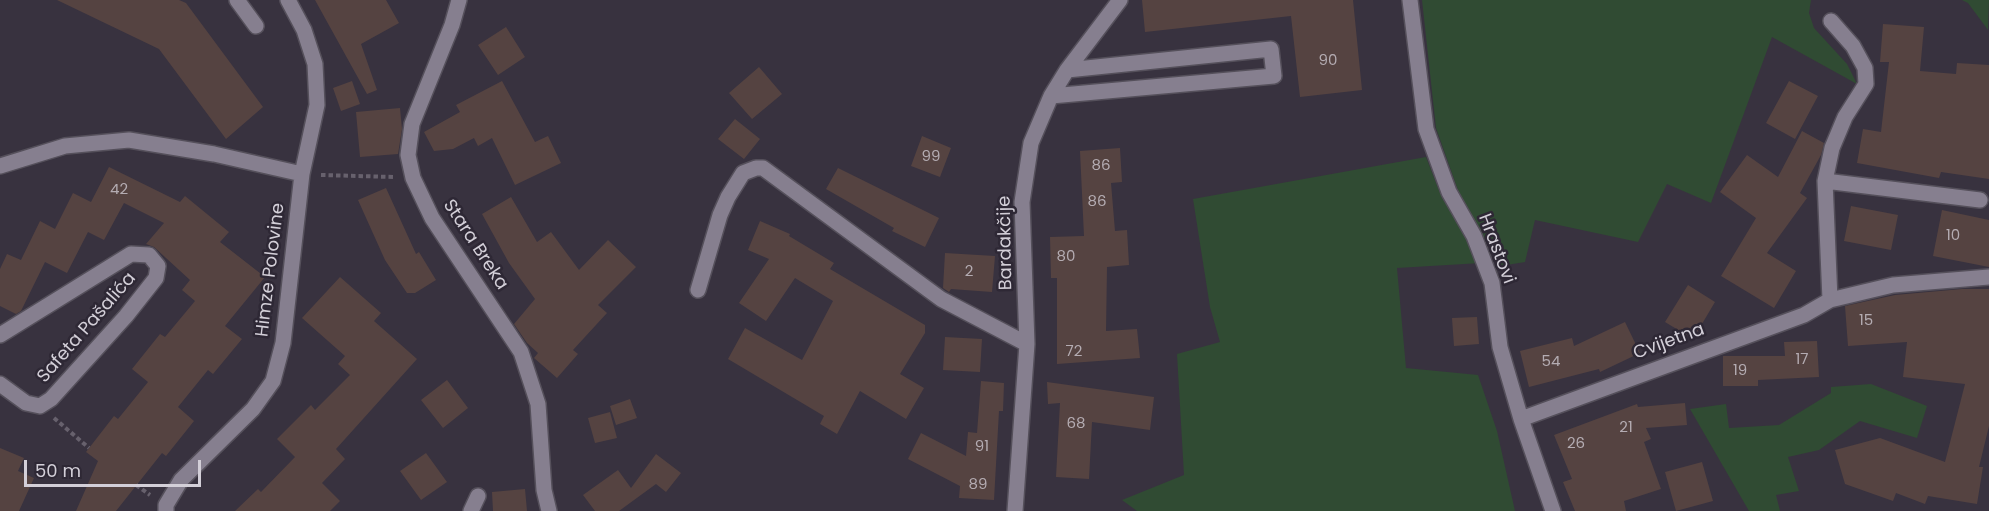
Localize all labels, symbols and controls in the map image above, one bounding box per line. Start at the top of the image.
house number: 90 [1319,52,1337,70]
house number: 99 [922,148,940,166]
house number: 86 [1092,157,1110,175]
house number: 42 [110,181,128,199]
house number: 86 [1088,193,1106,211]
street label: Stara Breka [438,196,512,294]
street label: Bardakčije [994,196,1018,290]
street label: Himze Polovine [252,202,290,338]
street label: Hrastovi [1473,211,1519,287]
house number: 10 [1946,227,1960,245]
house number: 80 [1057,248,1075,266]
house number: 2 [965,263,973,281]
street label: Safeta Pašalića [33,268,141,388]
house number: 15 [1859,312,1873,330]
street label: Cvijetna [1630,319,1708,365]
house number: 72 [1066,343,1082,361]
house number: 17 [1796,351,1808,369]
house number: 54 [1542,353,1560,371]
house number: 19 [1733,362,1747,380]
house number: 68 [1067,415,1085,433]
house number: 21 [1619,419,1633,437]
house number: 26 [1567,435,1585,453]
house number: 91 [975,438,989,456]
scale bar [27,448,204,486]
text: 50 m [35,458,81,483]
house number: 89 [969,476,987,494]

